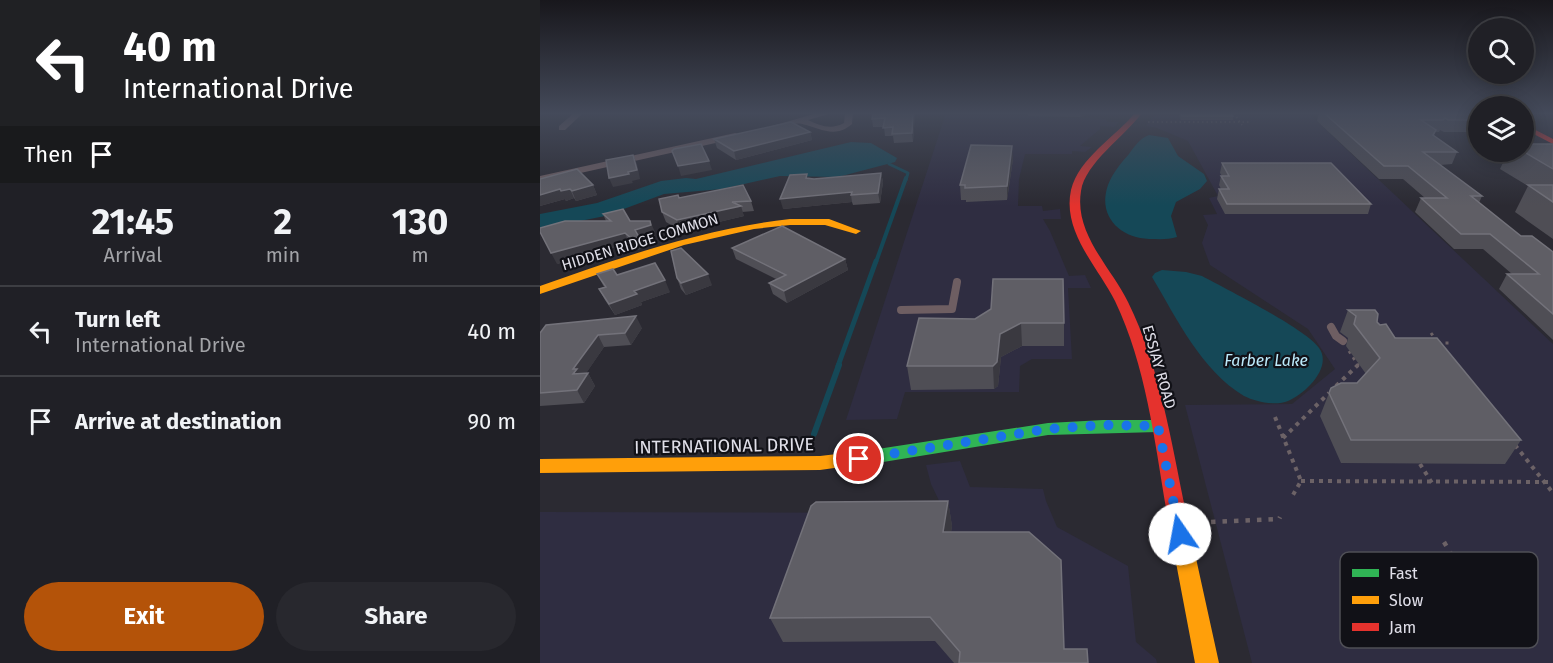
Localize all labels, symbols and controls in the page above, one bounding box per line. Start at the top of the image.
map controls [1468,18,1534,162]
button: search [1468,18,1534,84]
text: 40 m [123,22,217,72]
icon: left [24,24,102,102]
text: International Drive [123,73,354,105]
button: layers [1468,96,1534,162]
icon: arrive [85,138,118,171]
text: Then [24,141,73,168]
text: 21:45 [92,200,174,244]
text: 2 [274,200,292,244]
text: 130 [392,200,448,244]
street label: HIDDEN RIDGE COMMON [559,210,721,274]
text: Arrival [104,243,162,267]
text: min [266,243,300,267]
text: m [412,243,429,267]
text: Turn left [75,306,160,333]
icon: left [24,315,57,348]
text: 40 m [467,318,516,345]
street label: ESSJAY ROAD [1138,323,1180,411]
text: International Drive [75,333,246,357]
water label: Farber Lake [1224,351,1308,370]
icon: arrive [24,405,57,438]
text: Arrive at destination [75,408,282,435]
text: 90 m [467,408,516,435]
street label: INTERNATIONAL DRIVE [634,433,814,459]
pin [833,433,884,484]
icon: arrive [842,442,875,475]
position arrow [1148,502,1212,566]
legend [1340,552,1538,648]
text: Fast [1389,564,1418,583]
button: Exit [24,582,264,651]
button: Share [276,582,516,651]
text: Slow [1389,591,1424,610]
text: Jam [1389,618,1416,637]

